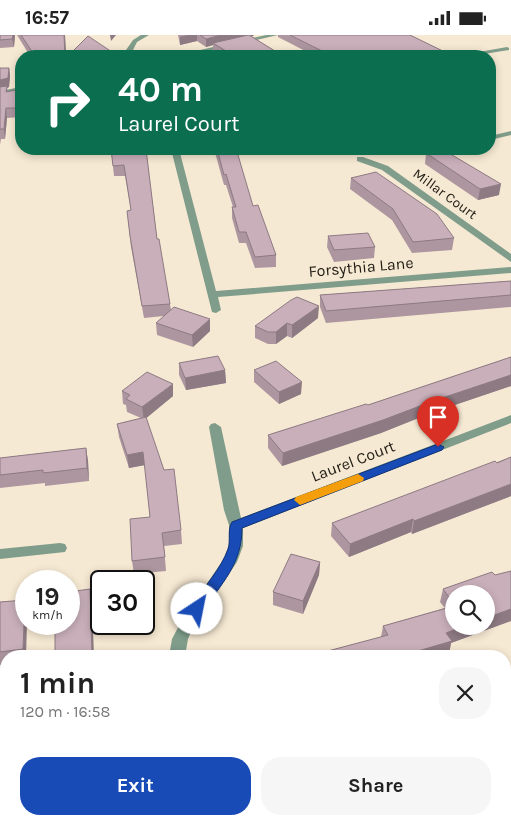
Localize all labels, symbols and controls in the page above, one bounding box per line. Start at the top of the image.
text: 16:57 [25,7,69,29]
text: 40 m [118,69,203,110]
icon: right [35,70,100,135]
text: Laurel Court [118,111,239,137]
street label: Millar Court [410,165,480,223]
street label: Forsythia Lane [308,253,414,281]
pin [417,396,459,447]
icon: arrive [424,403,452,431]
street label: Laurel Court [308,436,398,486]
speed limit sign: 30 [90,570,155,635]
text: 19 [35,582,60,611]
position arrow [170,582,222,634]
map controls [445,585,495,635]
button: search [445,585,495,635]
text: km/h [32,608,63,622]
text: 1 min [20,665,95,701]
button: close [439,667,491,719]
text: 120 m · 16:58 [20,702,110,721]
button: Exit [20,757,251,815]
button: Share [261,757,491,815]

